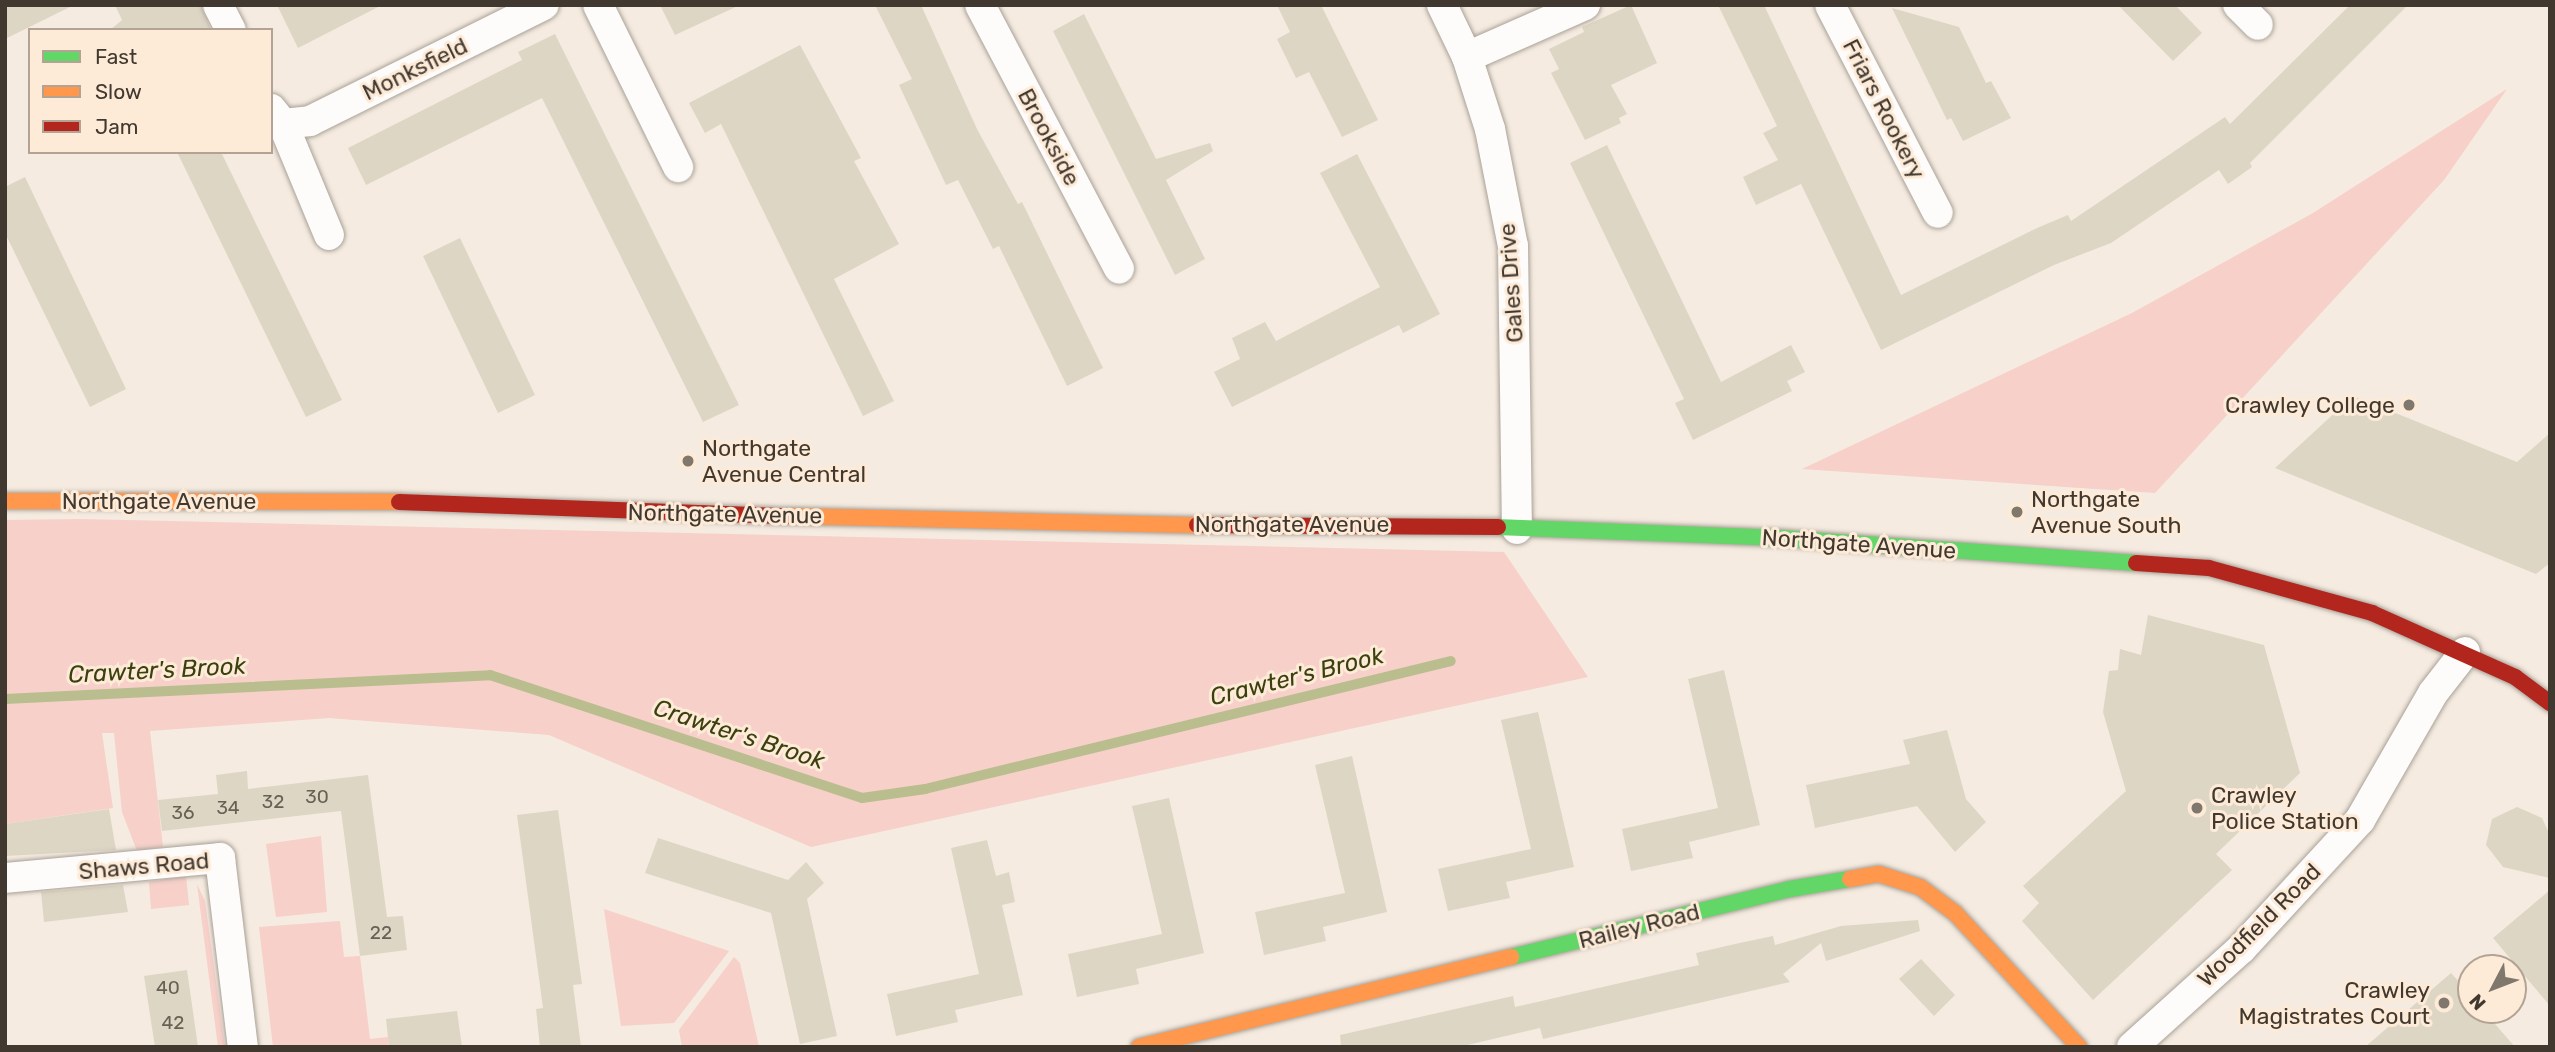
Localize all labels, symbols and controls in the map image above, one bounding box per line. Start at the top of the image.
legend [28,28,273,154]
street label: Monksfield [358,32,472,106]
street label: Friars Rookery [1837,34,1931,184]
text: Fast [95,44,137,69]
text: Slow [95,79,142,104]
street label: Brookside [1012,84,1086,190]
text: Jam [95,114,139,139]
street label: Gales Drive [1493,222,1529,344]
place label: Crawley College [2224,391,2395,419]
marker: Crawley College [2401,397,2417,413]
place label: Northgate Avenue Central [702,434,866,488]
marker: Northgate Avenue Central [680,453,696,469]
place label: Northgate Avenue South [2031,485,2182,539]
street label: Northgate Avenue [61,487,257,515]
street label: Northgate Avenue [627,498,823,530]
marker: Northgate Avenue South [2009,504,2025,520]
street label: Northgate Avenue [1194,510,1390,538]
street label: Northgate Avenue [1761,523,1957,565]
water label: Crawter's Brook [1207,641,1387,713]
water label: Crawter's Brook [67,652,247,690]
water label: Crawter's Brook [650,694,828,776]
place label: Crawley Police Station [2211,781,2359,835]
house number: 30 [305,786,329,808]
house number: 32 [262,791,284,813]
house number: 34 [216,797,240,819]
marker: Crawley Police Station [2189,800,2205,816]
house number: 36 [172,802,194,824]
street label: Shaws Road [78,847,210,885]
street label: Woodfield Road [2192,858,2326,992]
street label: Railey Road [1575,898,1703,954]
house number: 22 [370,922,392,944]
north arrow [2457,954,2527,1024]
place label: Crawley Magistrates Court [2239,976,2430,1030]
house number: 40 [156,977,180,999]
text: N [2464,989,2491,1015]
marker: Crawley Magistrates Court [2436,995,2452,1011]
house number: 42 [162,1012,184,1034]

